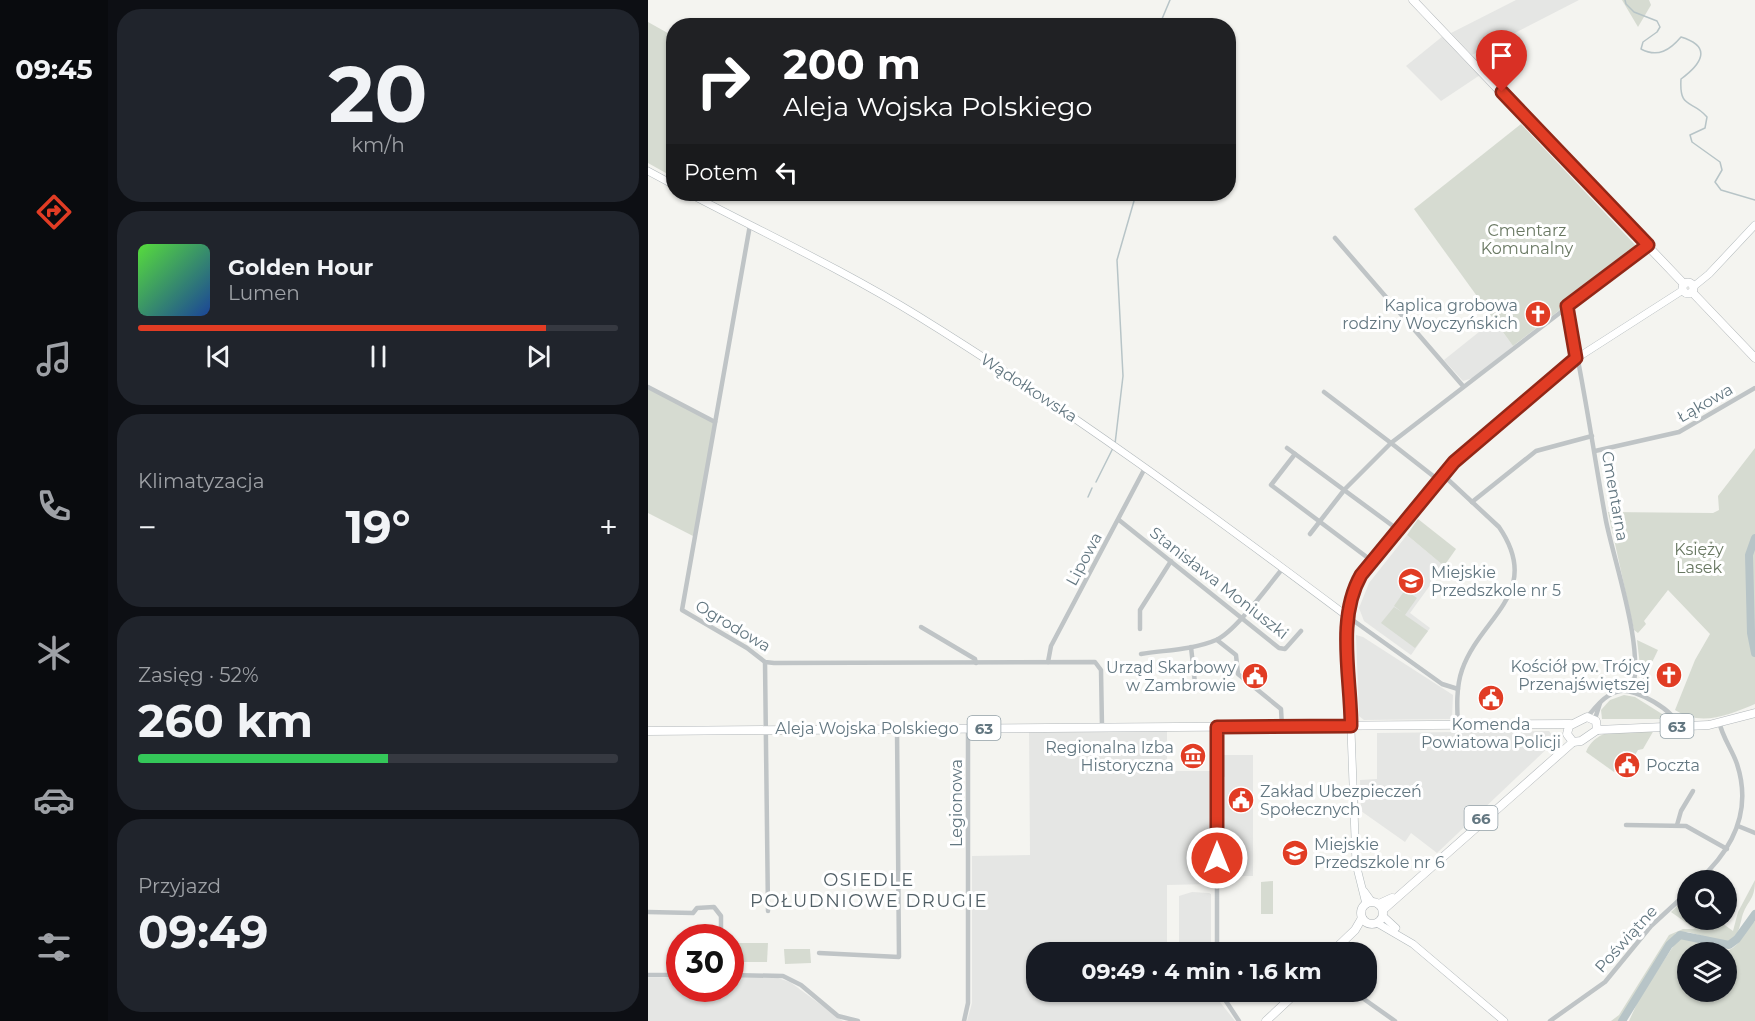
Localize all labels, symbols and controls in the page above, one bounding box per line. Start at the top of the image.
pin [1476,30,1527,92]
text: 200 m [783,38,921,90]
icon: arrive [1485,39,1518,72]
icon: right [684,42,762,120]
text: 20 [329,46,427,142]
text: 09:45 [15,53,93,86]
text: Aleja Wojska Polskiego [783,90,1093,123]
text: km/h [351,133,405,157]
icon: left [770,156,803,189]
text: Potem [684,159,758,186]
icon: directions [33,191,75,233]
park label: Cmentarz Komunalny [1481,221,1574,258]
text: Golden Hour [228,254,373,281]
text: Lumen [228,281,300,305]
place label: Kaplica grobowa rodziny Woyczyńskich [1342,296,1518,333]
church icon: Kaplica grobowa rodziny Woyczyńskich [1523,299,1553,329]
icon: music [33,338,75,380]
icon: previous [202,340,235,373]
icon: pause [362,340,395,373]
icon: next [522,340,555,373]
street label: Wądołkowska [977,350,1081,426]
street label: Łąkowa [1674,379,1736,427]
street label: Cmentarna [1598,450,1632,542]
text: Klimatyzacja [138,469,265,493]
icon: phone [33,485,75,527]
text: 19° [345,499,411,554]
text: − [138,507,157,547]
text: + [599,507,618,547]
street label: Stanisława Moniuszki [1146,523,1292,643]
street label: Lipowa [1062,529,1106,589]
park label: Księży Lasek [1674,540,1724,577]
place label: Miejskie Przedszkole nr 5 [1431,563,1561,600]
school or university icon: Miejskie Przedszkole nr 5 [1396,566,1426,596]
street label: Ogrodowa [692,596,774,656]
icon: climate [33,632,75,674]
place label: Kościół pw. Trójcy Przenajświętszej [1510,657,1650,694]
place label: Urząd Skarbowy w Zambrowie [1106,658,1236,695]
church icon: Kościół pw. Trójcy Przenajświętszej [1654,660,1684,690]
public building icon: Urząd Skarbowy w Zambrowie [1240,661,1270,691]
text: Zasięg · 52% [138,663,259,687]
public building icon: Komenda Powiatowa Policji [1476,683,1506,713]
text: 260 km [138,693,313,748]
road number: 63 [1660,714,1694,738]
place label: Komenda Powiatowa Policji [1421,715,1561,752]
road number: 63 [968,716,1000,740]
street label: Aleja Wojska Polskiego [775,719,959,738]
place label: Regionalna Izba Historyczna [1045,738,1174,775]
museum icon: Regionalna Izba Historyczna [1178,741,1208,771]
public building icon: Poczta [1612,750,1642,780]
place label: Poczta [1646,756,1700,775]
street label: Legionowa [947,759,966,847]
icon: car [33,779,75,821]
place label: Zakład Ubezpieczeń Społecznych [1260,782,1422,819]
public building icon: Zakład Ubezpieczeń Społecznych [1226,785,1256,815]
road number: 66 [1464,806,1498,830]
position arrow [1185,826,1249,890]
place label: Miejskie Przedszkole nr 6 [1314,835,1445,872]
school or university icon: Miejskie Przedszkole nr 6 [1280,838,1310,868]
district label: OSIEDLE POŁUDNIOWE DRUGIE [750,869,988,912]
map controls [1677,870,1737,1002]
button: search [1677,870,1737,930]
text: Przyjazd [138,874,221,898]
street label: Poświątne [1591,902,1661,976]
text: 09:49 [138,904,269,959]
speed limit sign: 30 [666,924,744,1002]
icon: filters [33,926,75,968]
button: layers [1677,942,1737,1002]
text: 09:49 · 4 min · 1.6 km [1081,958,1322,985]

